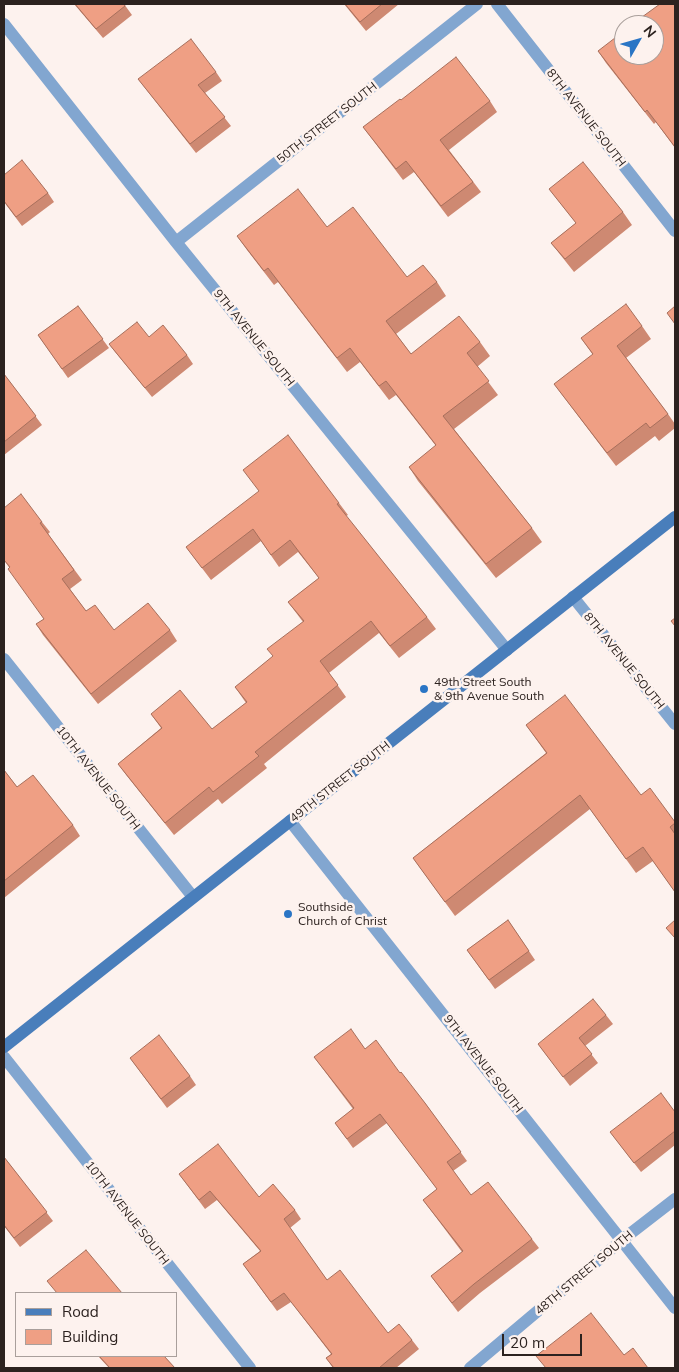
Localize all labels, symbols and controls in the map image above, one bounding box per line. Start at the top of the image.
north arrow [614,15,664,65]
text: N [640,22,660,41]
street label: 8TH AVENUE SOUTH [543,66,629,170]
street label: 50TH STREET SOUTH [274,79,380,167]
street label: 9TH AVENUE SOUTH [211,287,297,389]
street label: 8TH AVENUE SOUTH [581,610,667,712]
place label: 49th Street South & 9th Avenue South [434,675,544,703]
marker: 49th Street South & 9th Avenue South [418,683,430,695]
street label: 10TH AVENUE SOUTH [53,723,143,833]
street label: 49TH STREET SOUTH [287,738,393,826]
place label: Southside Church of Christ [298,900,387,928]
marker: Southside Church of Christ [282,908,294,920]
street label: 9TH AVENUE SOUTH [440,1012,526,1116]
street label: 10TH AVENUE SOUTH [82,1158,172,1268]
street label: 48TH STREET SOUTH [532,1228,636,1318]
legend [15,1292,178,1357]
text: Road [62,1302,99,1321]
scale bar [504,1324,584,1356]
text: Building [62,1327,118,1346]
text: 20 m [510,1333,545,1352]

